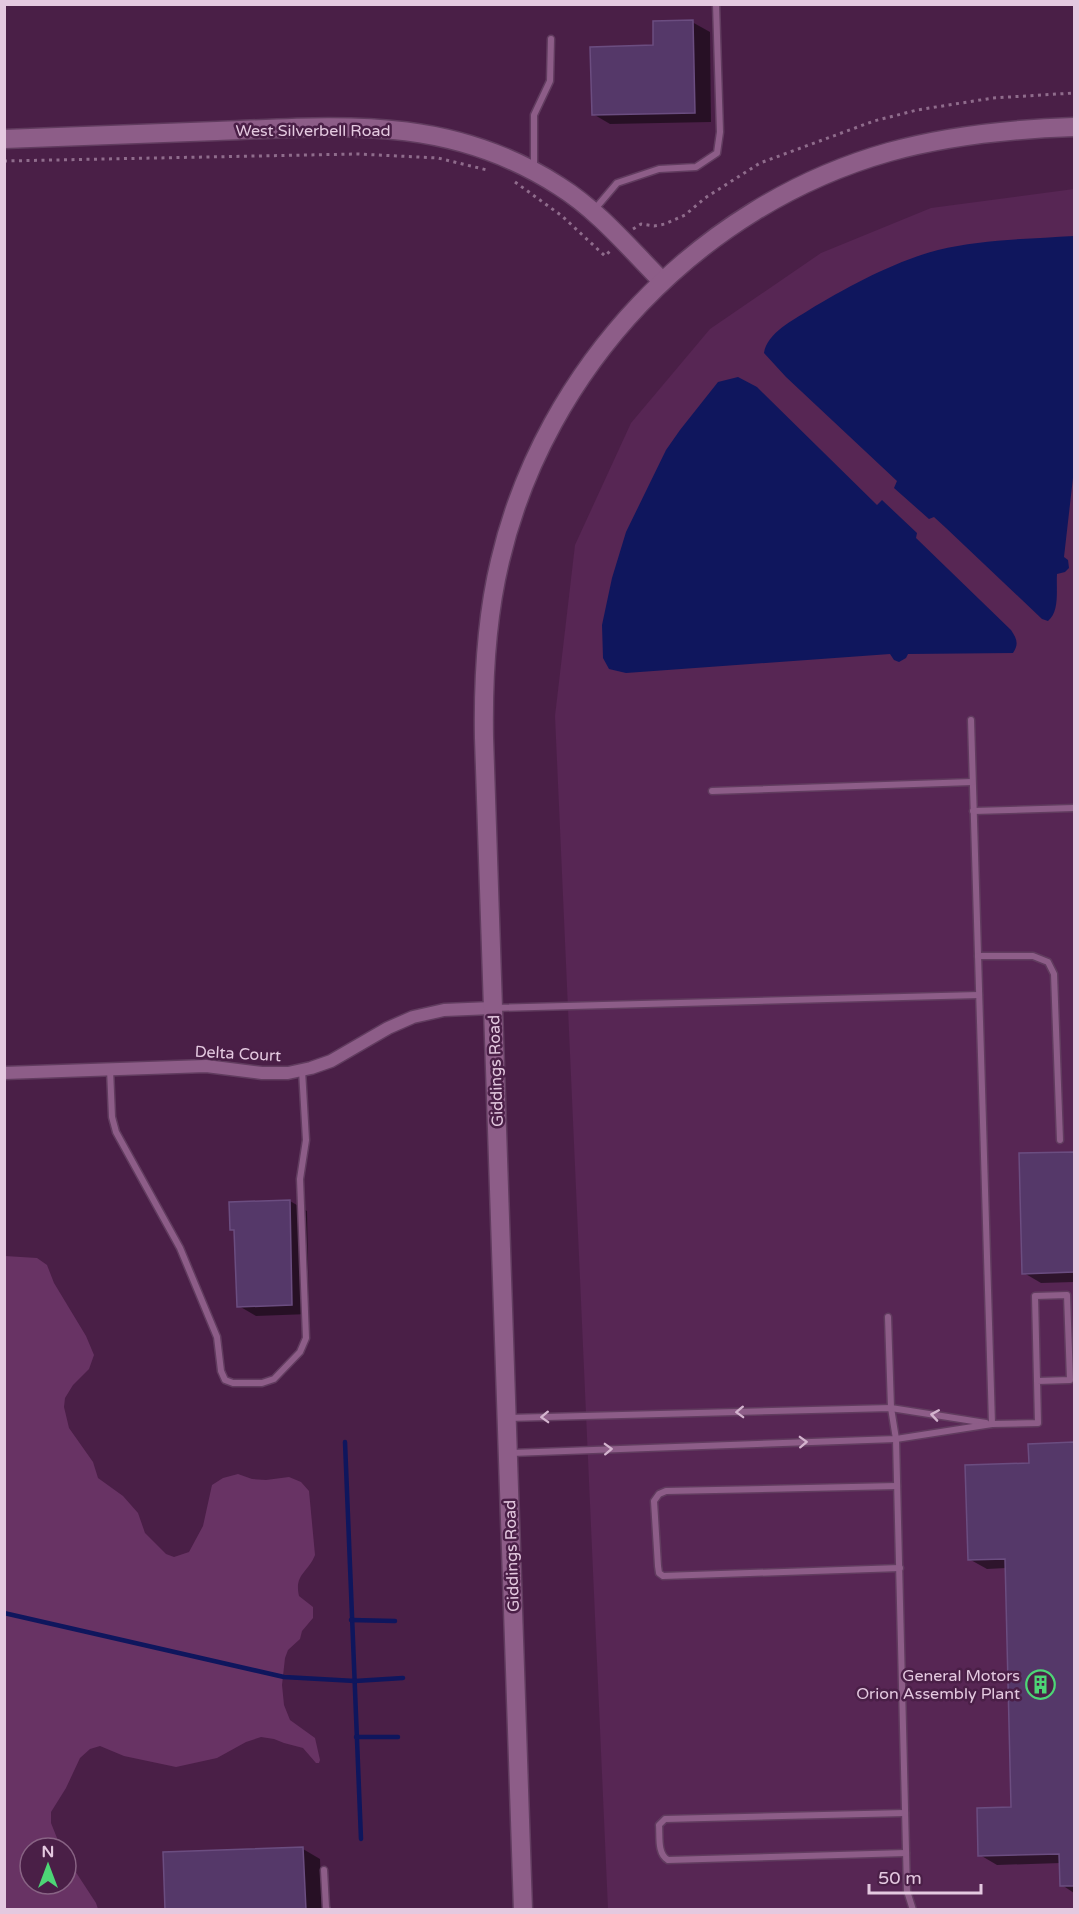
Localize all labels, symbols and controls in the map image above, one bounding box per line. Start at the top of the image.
street label: West Silverbell Road [235,121,391,141]
street label: Giddings Road [484,1015,508,1127]
street label: Delta Court [194,1042,282,1066]
one-way arrow [736,1406,745,1418]
one-way arrow [930,1409,940,1422]
one-way arrow [541,1411,550,1423]
one-way arrow [798,1436,807,1449]
one-way arrow [603,1443,612,1456]
street label: Giddings Road [500,1500,524,1612]
place label: General Motors Orion Assembly Plant [856,1666,1020,1704]
building icon: General Motors Orion Assembly Plant [1025,1668,1057,1700]
north arrow [18,1836,78,1896]
text: N [42,1842,54,1862]
scale bar [869,1857,982,1895]
text: 50 m [878,1867,922,1889]

